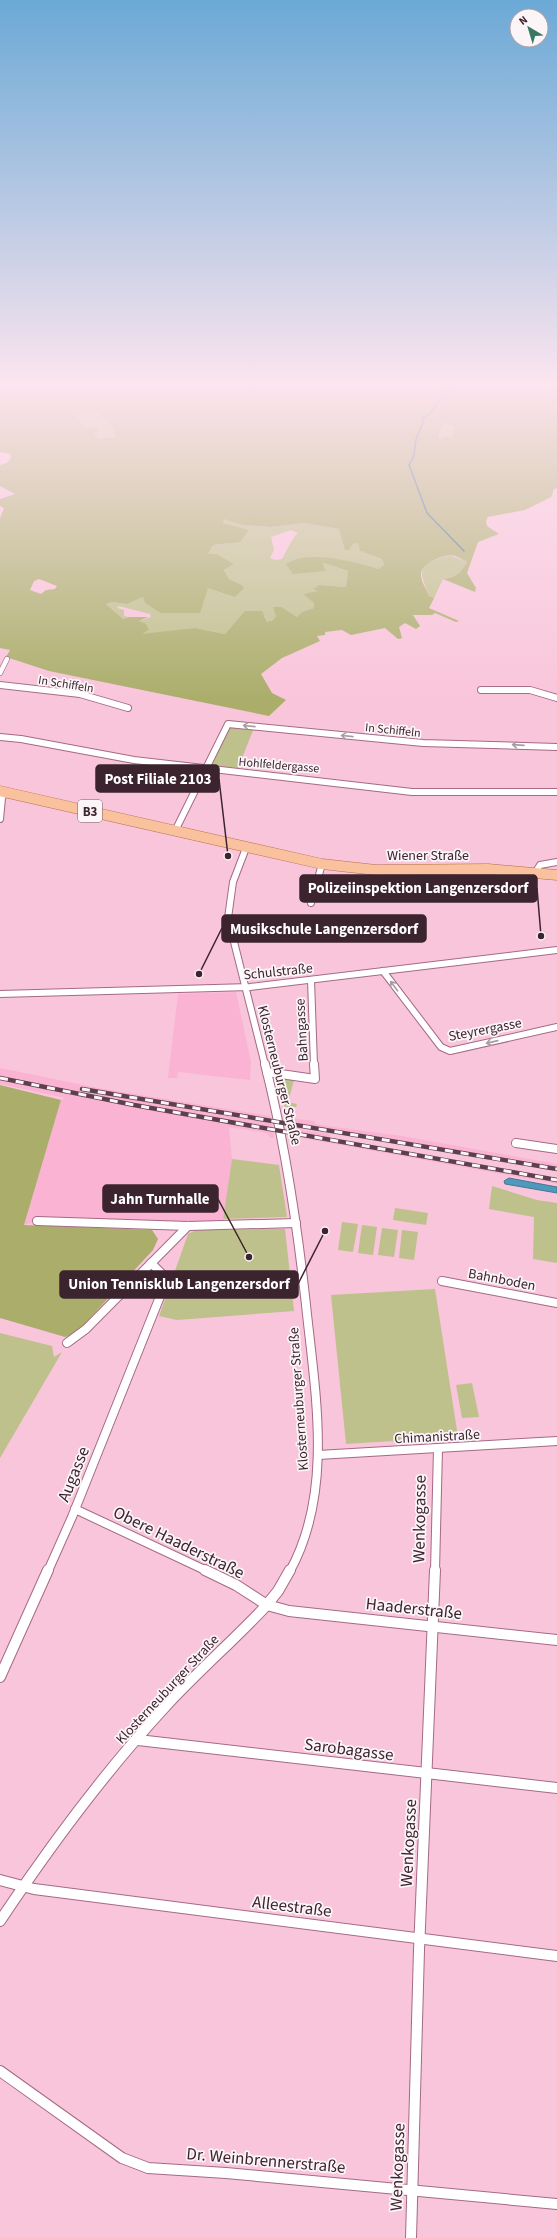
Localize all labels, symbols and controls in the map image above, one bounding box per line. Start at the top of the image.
north arrow [509,8,549,48]
text: N [516,12,531,29]
street label: In Schiffeln [37,672,95,697]
street label: In Schiffeln [364,719,422,742]
one-way arrow [243,723,256,730]
one-way arrow [340,732,353,739]
one-way arrow [512,741,525,748]
street label: Hohlfeldergasse [238,754,320,777]
callout: Post Filiale 2103 [96,765,219,792]
text: Post Filiale 2103 [104,769,212,790]
road number: B3 [78,800,102,822]
street label: Wiener Straße [387,846,469,866]
callout: Polizeiinspektion Langenzersdorf [300,875,537,902]
text: Polizeiinspektion Langenzersdorf [308,878,529,899]
callout: Musikschule Langenzersdorf [222,915,426,942]
text: Musikschule Langenzersdorf [230,919,419,940]
street label: Schulstraße [242,958,314,986]
one-way arrow [390,980,398,991]
street label: Bahngasse [290,998,314,1062]
street label: Klosterneuburger Straße [252,1003,306,1147]
street label: Steyrergasse [447,1013,524,1047]
one-way arrow [485,1038,498,1046]
callout: Jahn Turnhalle [103,1185,218,1212]
text: Jahn Turnhalle [110,1189,210,1210]
street label: Bahnboden [466,1264,537,1296]
callout: Union Tennisklub Langenzersdorf [60,1271,298,1298]
text: Union Tennisklub Langenzersdorf [68,1274,291,1295]
street label: Klosterneuburger Straße [284,1327,314,1471]
street label: Chimanistraße [394,1425,480,1449]
street label: Augasse [52,1443,96,1506]
street label: Wenkogasse [407,1475,433,1563]
street label: Obere Haaderstraße [109,1501,248,1585]
street label: Haaderstraße [365,1592,463,1626]
street label: Klosterneuburger Straße [112,1630,224,1749]
street label: Sarobagasse [303,1733,395,1767]
street label: Wenkogasse [395,1799,423,1888]
street label: Alleestraße [251,1890,333,1924]
street label: Wenkogasse [384,2123,412,2211]
street label: Dr. Weinbrennerstraße [185,2142,346,2180]

